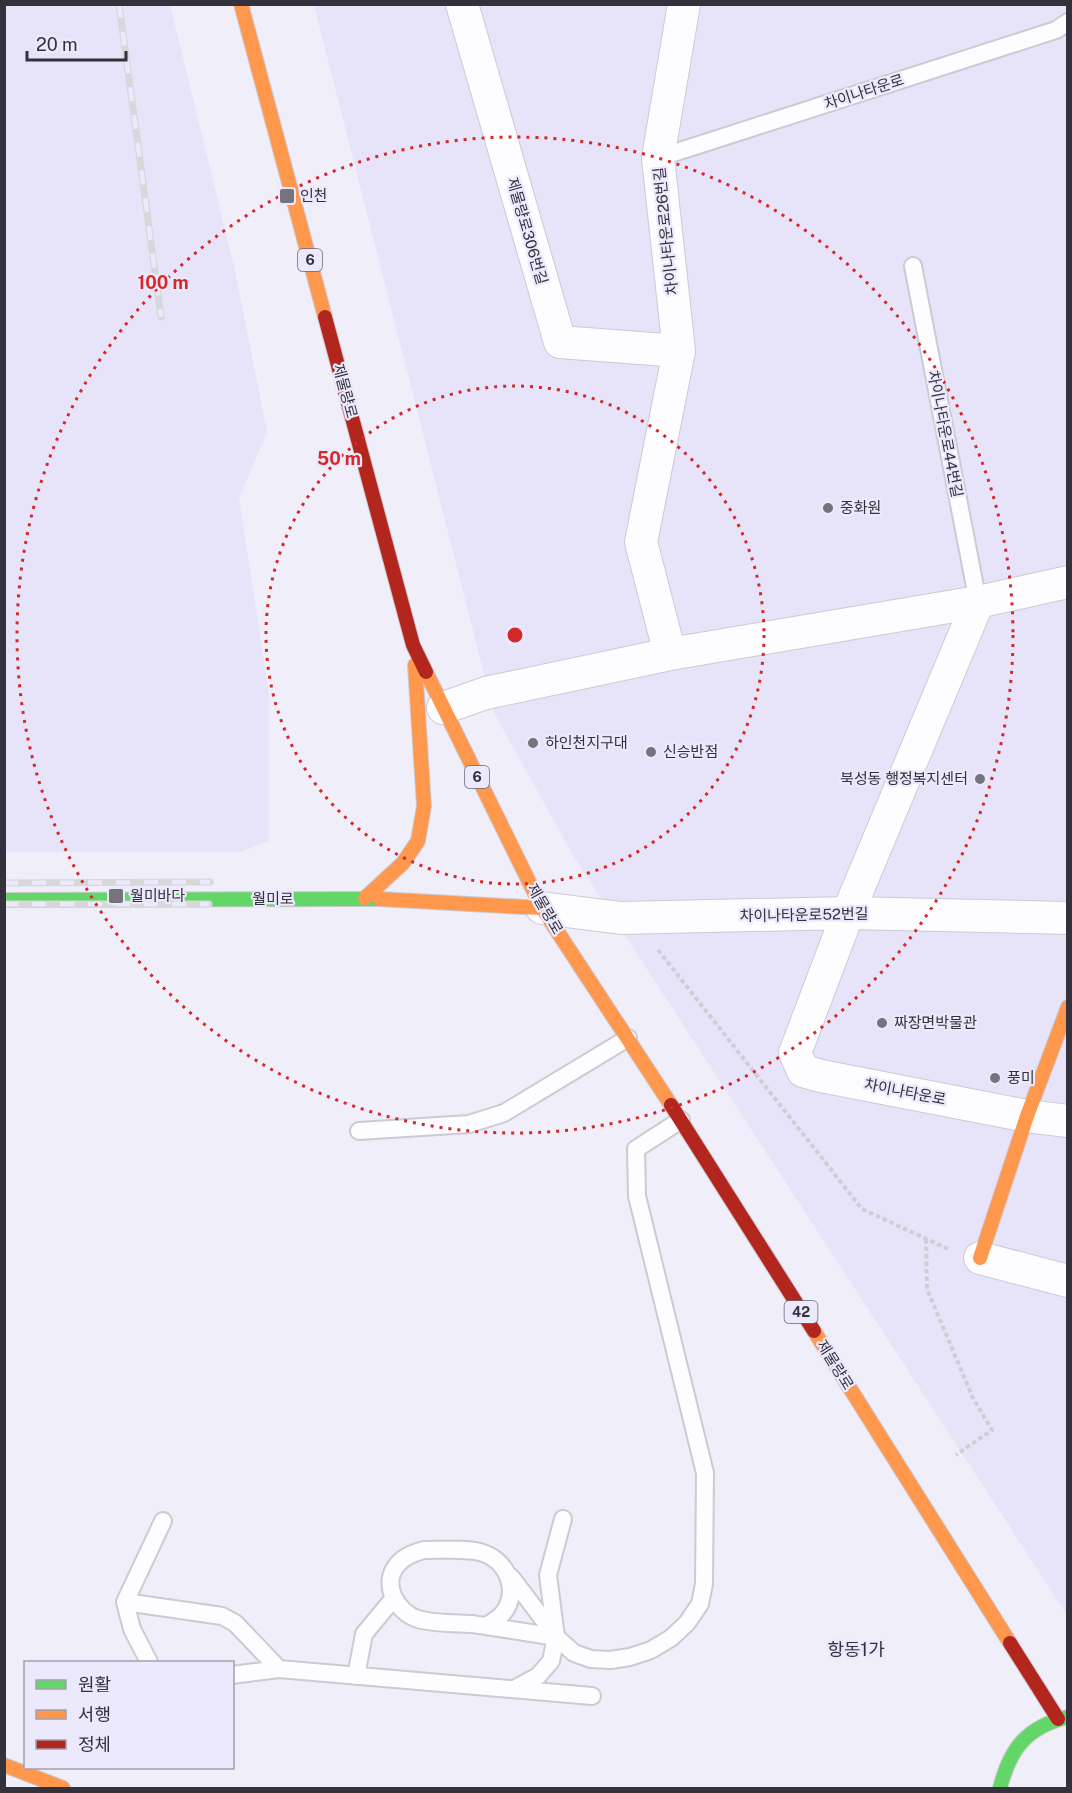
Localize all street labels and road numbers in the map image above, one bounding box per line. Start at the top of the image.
street label: 차이나타운로 [822,71,906,112]
street label: 차이나타운로26번길 [650,166,681,296]
street label: 제물량로306번길 [504,175,551,286]
road number: 6 [298,249,322,271]
street label: 제물량로 [330,362,361,420]
street label: 차이나타운로44번길 [925,369,966,499]
road number: 6 [465,766,489,788]
street label: 제물량로 [524,881,567,937]
street label: 월미로 [252,890,294,907]
street label: 차이나타운로52번길 [739,905,869,924]
street label: 차이나타운로 [863,1075,947,1108]
road number: 42 [784,1301,818,1323]
street label: 제물량로 [814,1337,857,1393]

